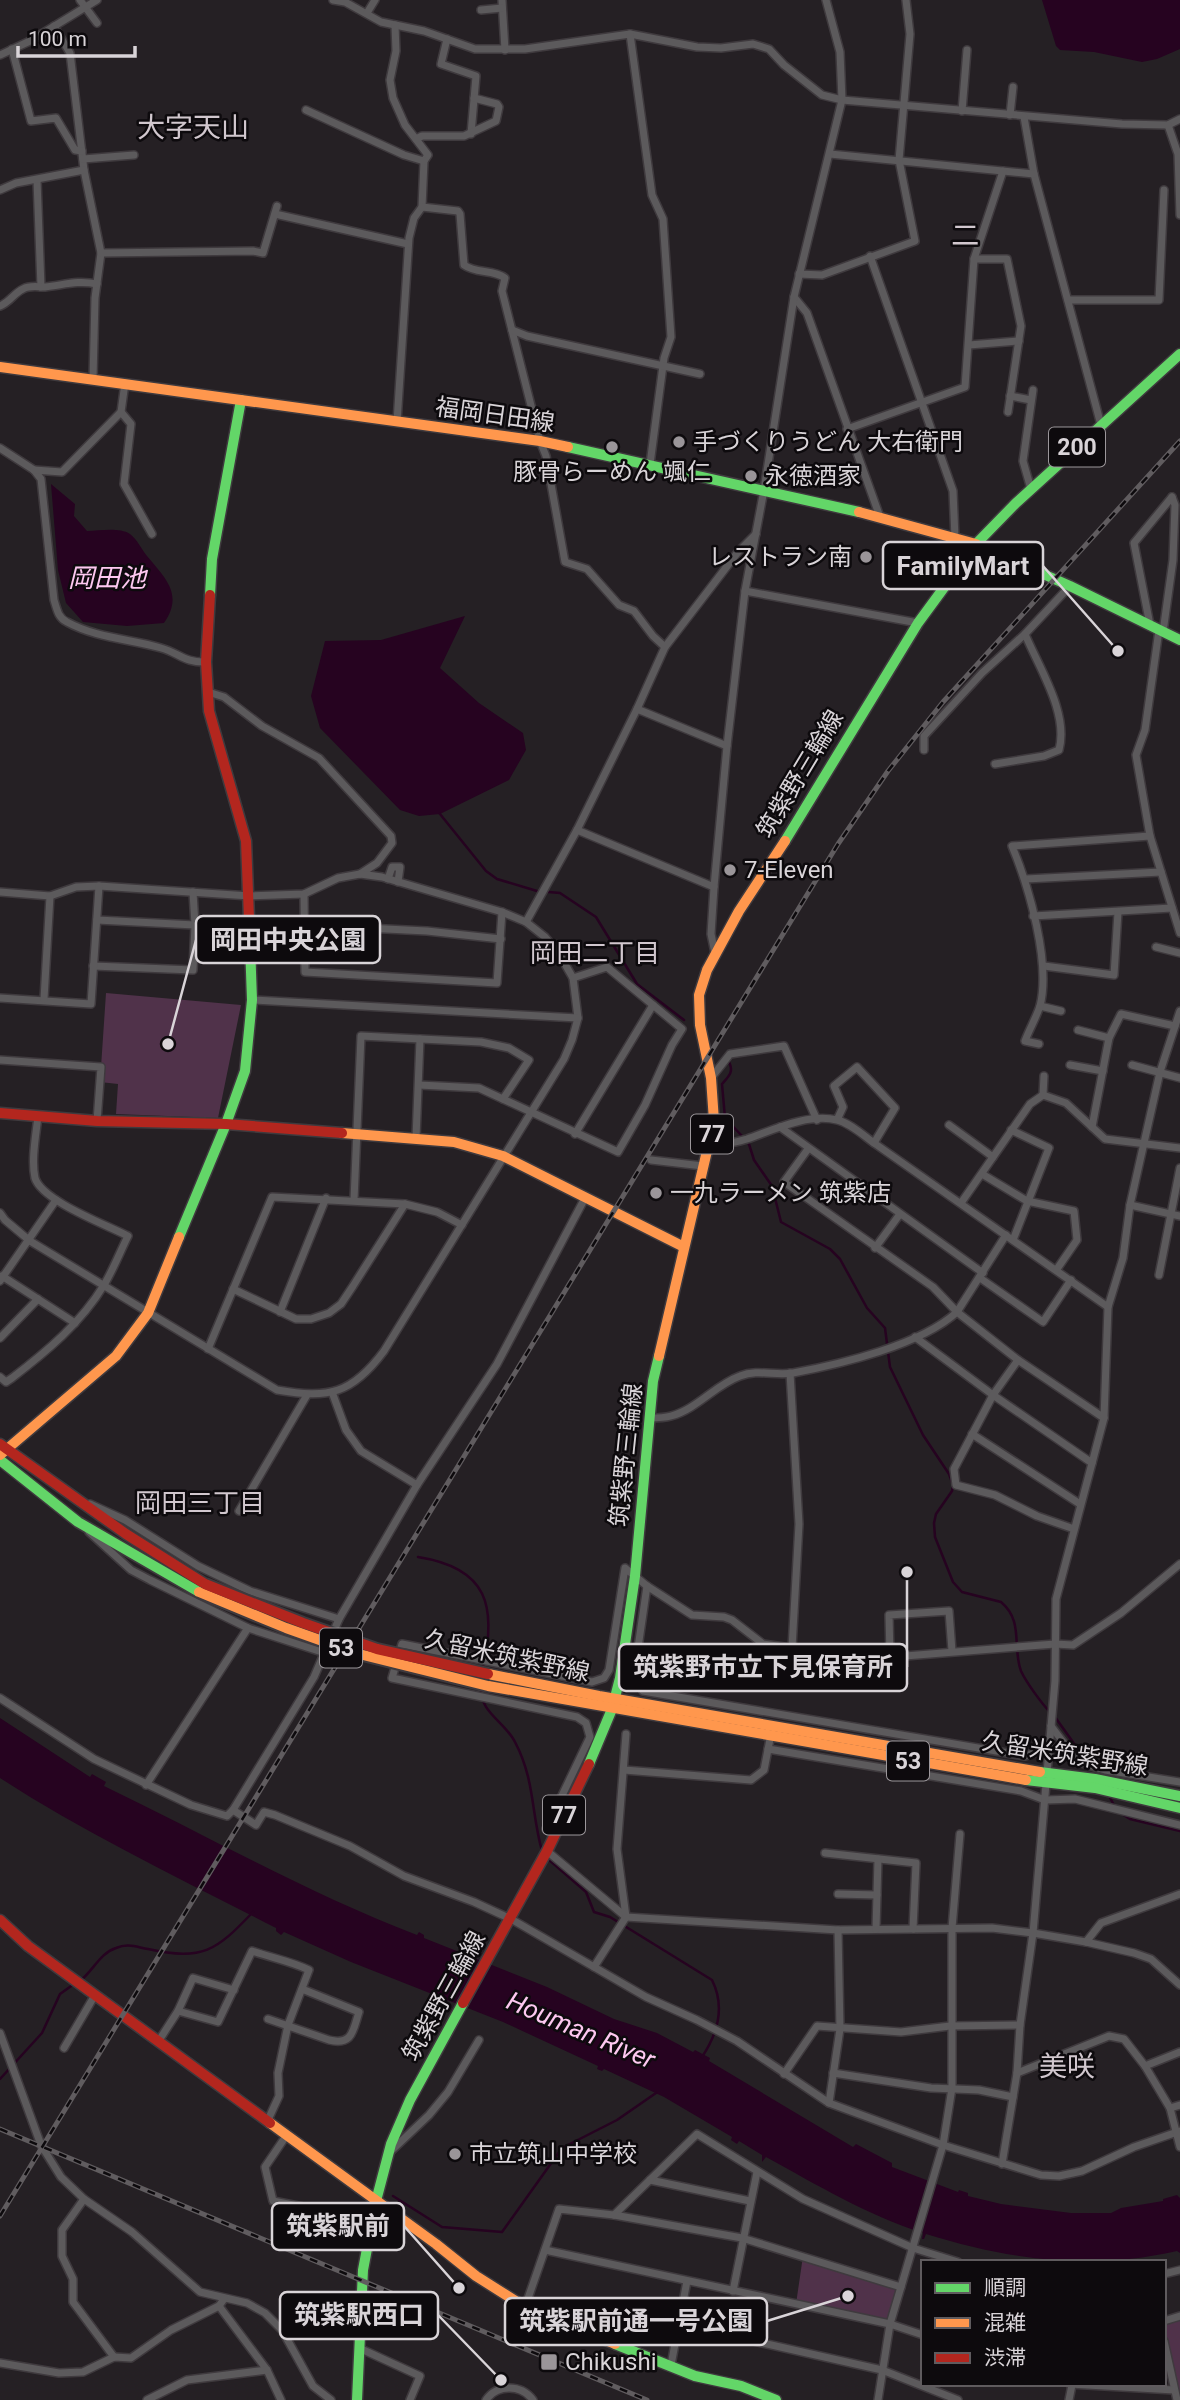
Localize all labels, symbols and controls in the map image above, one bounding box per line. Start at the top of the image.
scale bar [18,14,135,58]
text: 100 m [28,27,87,51]
district label: 大字天山 [137,111,249,144]
district label: 二 [951,219,979,252]
street label: 福岡日田線 [434,393,556,437]
place label: 手づくりうどん 大右衛門 [693,428,963,456]
road number: 200 [1049,428,1105,466]
marker: 手づくりうどん 大右衛門 [671,434,687,450]
marker: 豚骨らーめん 颯仁 [604,439,620,455]
place label: 豚骨らーめん 颯仁 [513,458,711,486]
place label: 永徳酒家 [765,462,861,490]
marker: 永徳酒家 [743,468,759,484]
callout: FamilyMart [883,542,1043,589]
place label: レストラン南 [708,543,852,571]
marker: レストラン南 [858,549,874,565]
text: FamilyMart [897,551,1030,581]
water label: 岡田池 [68,563,149,593]
street label: 筑紫野三輪線 [751,705,849,843]
place label: 7-Eleven [744,856,834,884]
marker: 7-Eleven [722,862,738,878]
callout: 岡田中央公園 [196,916,380,963]
text: 岡田中央公園 [210,925,366,955]
district label: 岡田二丁目 [530,938,660,968]
road number: 77 [691,1114,733,1154]
place label: 一九ラーメン 筑紫店 [670,1179,891,1207]
marker: 一九ラーメン 筑紫店 [648,1185,664,1201]
street label: 筑紫野三輪線 [605,1382,647,1528]
district label: 岡田三丁目 [135,1488,265,1518]
street label: 久留米筑紫野線 [422,1625,592,1687]
road number: 53 [320,1628,362,1667]
callout: 筑紫野市立下見保育所 [619,1644,907,1691]
text: 筑紫野市立下見保育所 [633,1652,893,1682]
street label: 久留米筑紫野線 [980,1727,1150,1781]
road number: 53 [887,1742,929,1780]
road number: 77 [543,1796,585,1834]
street label: 筑紫野三輪線 [397,1926,491,2066]
water label: Houman River [502,1985,661,2075]
district label: 美咲 [1039,2050,1095,2083]
place label: 市立筑山中学校 [469,2140,637,2168]
marker: 市立筑山中学校 [447,2146,463,2162]
callout: 筑紫駅前 [272,2203,404,2250]
text: 筑紫駅前 [286,2211,390,2241]
legend [921,2260,1166,2386]
text: 順調 [984,2276,1026,2300]
callout: 筑紫駅西口 [280,2292,438,2339]
callout: 筑紫駅前通一号公園 [505,2298,767,2345]
text: 筑紫駅西口 [294,2300,424,2330]
text: 筑紫駅前通一号公園 [519,2306,753,2336]
text: 混雑 [984,2311,1026,2335]
text: 渋滞 [984,2346,1026,2370]
place label: Chikushi [565,2348,657,2376]
marker: Chikushi [539,2352,559,2372]

